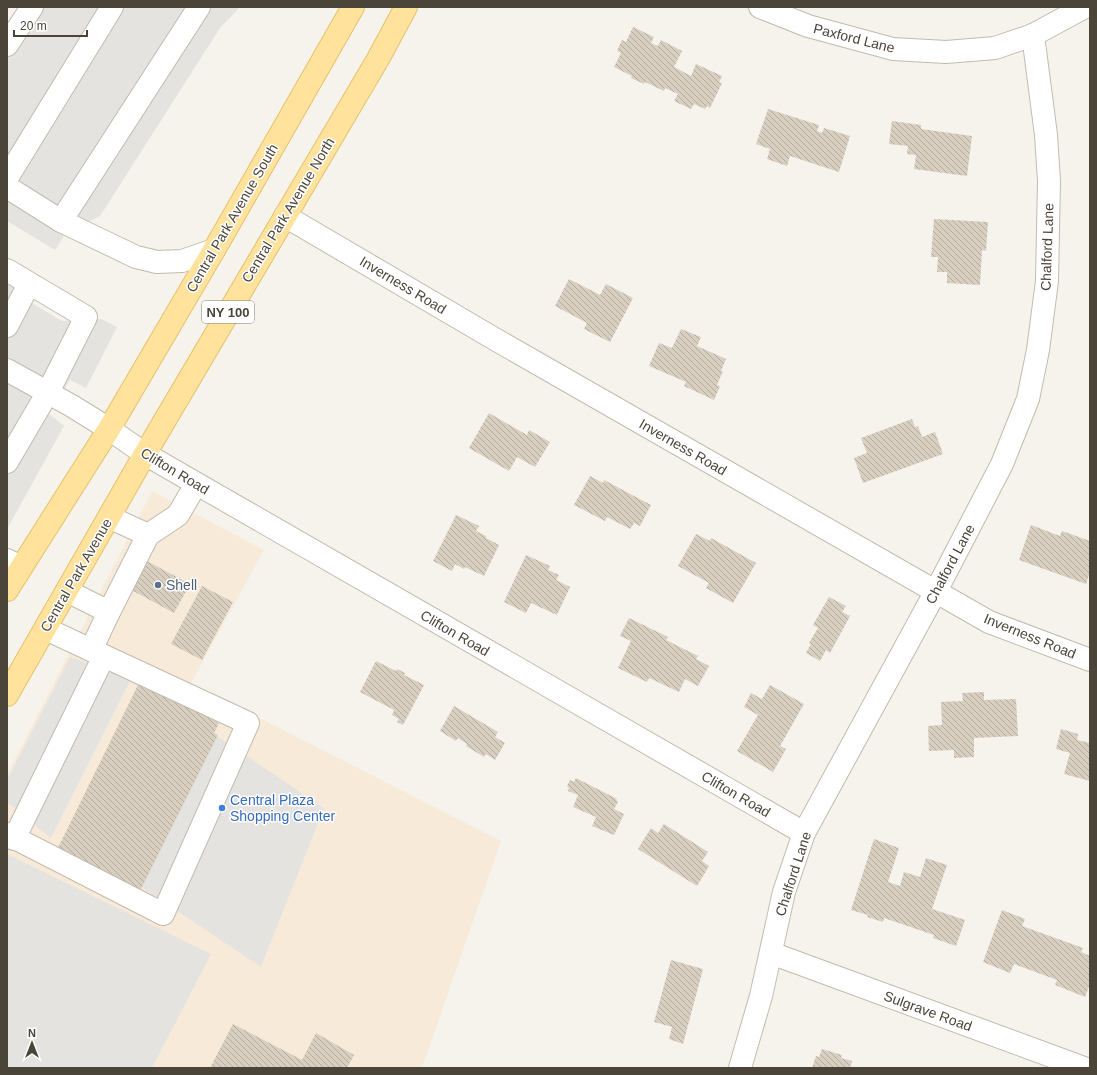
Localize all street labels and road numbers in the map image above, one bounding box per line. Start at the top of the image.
street label: Paxford Lane [812,20,897,56]
street label: Central Park Avenue North [238,135,338,285]
street label: Central Park Avenue South [183,141,281,295]
street label: Chalford Lane [1037,203,1057,291]
street label: Inverness Road [357,253,449,317]
road number: NY 100 [202,301,254,323]
street label: Inverness Road [637,416,729,478]
street label: Clifton Road [138,444,212,498]
street label: Central Park Avenue [37,515,115,634]
street label: Chalford Lane [922,521,978,607]
street label: Clifton Road [418,607,492,659]
street label: Inverness Road [982,610,1078,662]
street label: Clifton Road [699,768,773,820]
street label: Chalford Lane [772,830,814,918]
street label: Sulgrave Road [882,988,974,1034]

